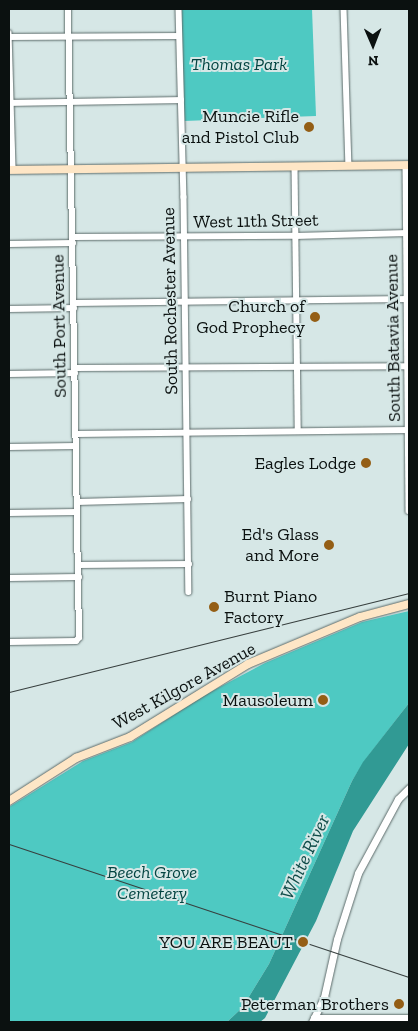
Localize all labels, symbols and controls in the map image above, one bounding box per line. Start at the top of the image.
north arrow [348,20,398,70]
text: N [368,52,379,69]
park label: Thomas Park [191,53,287,75]
place label: Muncie Rifle and Pistol Club [182,106,299,148]
marker: Muncie Rifle and Pistol Club [303,121,315,133]
street label: South Rochester Avenue [158,207,182,395]
street label: West 11th Street [193,209,319,233]
street label: South Port Avenue [47,254,71,398]
street label: South Batavia Avenue [381,254,405,422]
place label: Church of God Prophecy [196,296,305,338]
marker: Church of God Prophecy [309,311,321,323]
place label: Eagles Lodge [254,452,356,474]
marker: Eagles Lodge [360,457,372,469]
place label: Ed's Glass and More [242,524,319,566]
marker: Ed's Glass and More [323,539,335,551]
place label: Burnt Piano Factory [224,586,317,628]
marker: Burnt Piano Factory [208,601,220,613]
street label: West Kilgore Avenue [108,638,260,734]
place label: Mausoleum [223,689,313,711]
marker: Mausoleum [317,694,329,706]
water label: White River [276,811,334,903]
park label: Beech Grove Cemetery [107,862,197,904]
place label: YOU ARE BEAUT [159,931,293,953]
marker: YOU ARE BEAUT [297,936,309,948]
place label: Peterman Brothers [241,993,389,1015]
marker: Peterman Brothers [393,998,405,1010]

